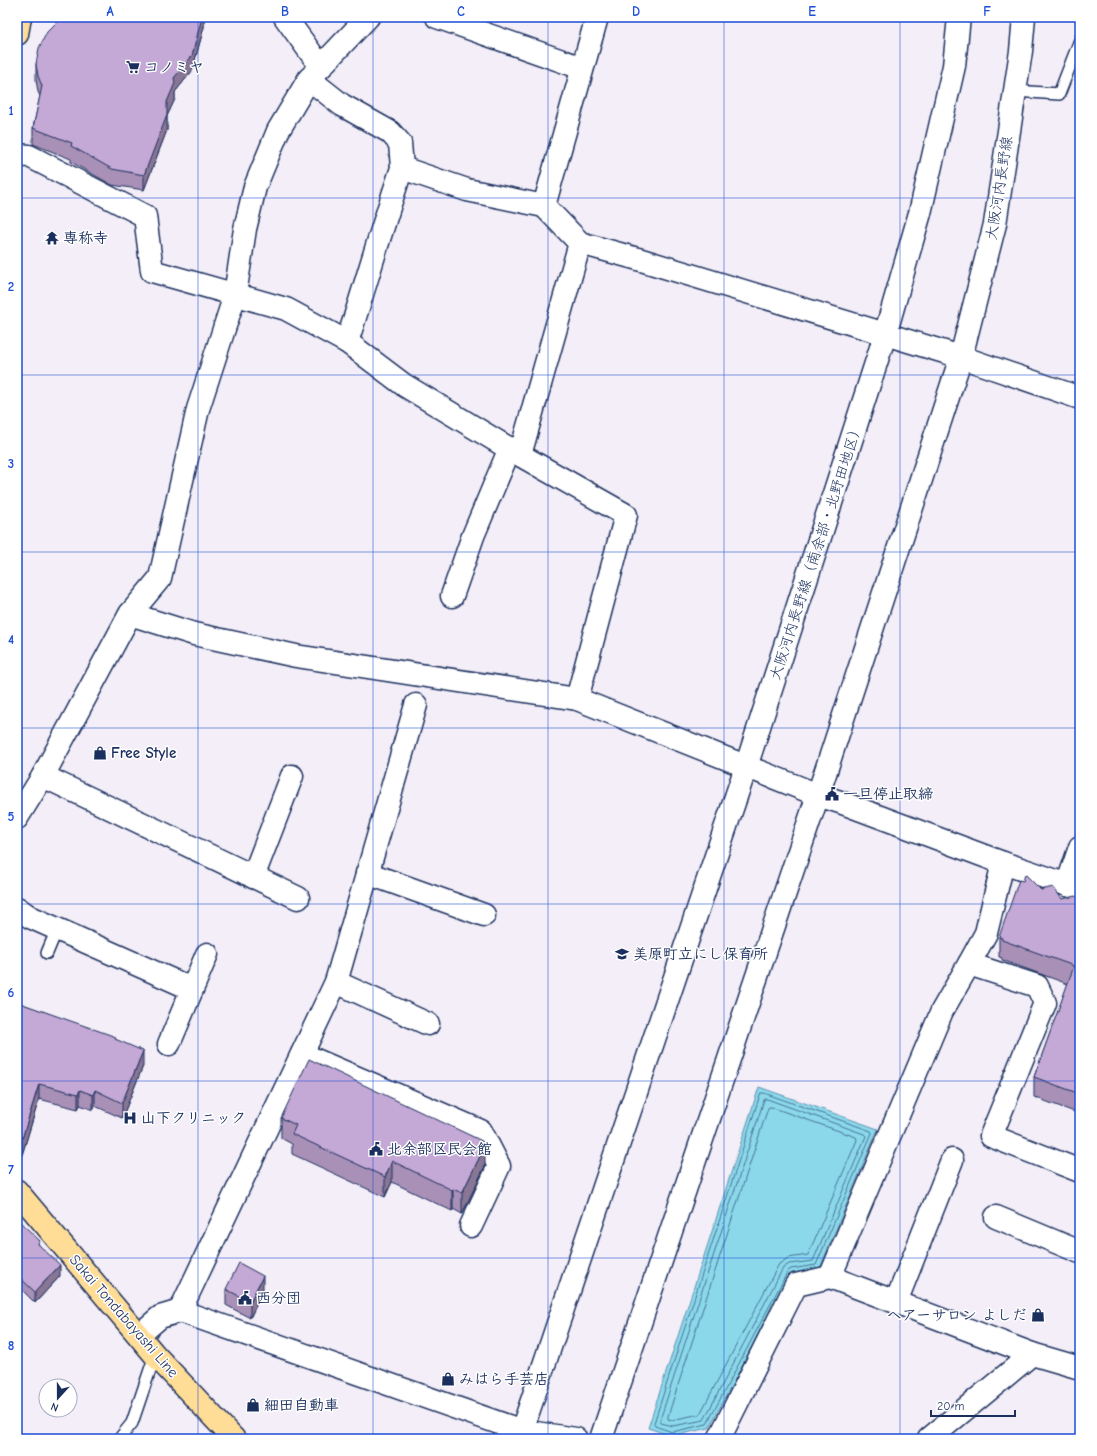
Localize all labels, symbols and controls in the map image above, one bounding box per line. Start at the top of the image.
text: A [106,4,114,19]
text: B [281,4,289,19]
text: C [457,4,465,19]
text: D [632,4,640,19]
text: E [808,4,816,19]
text: F [983,4,991,19]
place label: コノミヤ [144,58,204,76]
supermarket icon: コノミヤ [125,59,141,75]
text: 1 [8,103,14,118]
street label: 大阪河内長野線 [982,135,1016,241]
place label: 専称寺 [63,229,108,247]
temple icon: 専称寺 [44,230,60,246]
text: 2 [8,279,14,294]
street label: 大阪河内長野線（南余部・北野田地区） [766,420,866,682]
text: 3 [8,456,14,471]
text: 4 [8,632,14,647]
place label: Free Style [111,744,176,762]
shop icon: Free Style [92,745,108,761]
place label: 一旦停止取締 [843,785,933,803]
public building icon: 一旦停止取締 [824,786,840,802]
text: 5 [8,809,15,824]
place label: 美原町立にし保育所 [633,945,768,963]
school or university icon: 美原町立にし保育所 [614,946,630,962]
text: 6 [8,985,15,1000]
place label: 山下クリニック [141,1109,246,1127]
hospital icon: 山下クリニック [122,1110,138,1126]
place label: 北余部区民会館 [387,1140,492,1158]
public building icon: 北余部区民会館 [368,1141,384,1157]
text: 7 [8,1162,14,1177]
street label: Sakai Tondabayashi Line [66,1251,183,1381]
place label: 西分団 [256,1289,301,1307]
public building icon: 西分団 [237,1290,253,1306]
place label: ヘアーサロン よしだ [887,1306,1027,1324]
shop icon: ヘアーサロン よしだ [1030,1307,1046,1323]
text: 8 [8,1338,14,1353]
place label: みはら手芸店 [459,1370,549,1388]
shop icon: みはら手芸店 [440,1371,456,1387]
north arrow [38,1378,78,1418]
scale bar [931,1392,1015,1418]
place label: 細田自動車 [264,1396,339,1414]
shop icon: 細田自動車 [245,1397,261,1413]
text: 20 m [937,1399,965,1413]
text: N [49,1400,60,1414]

